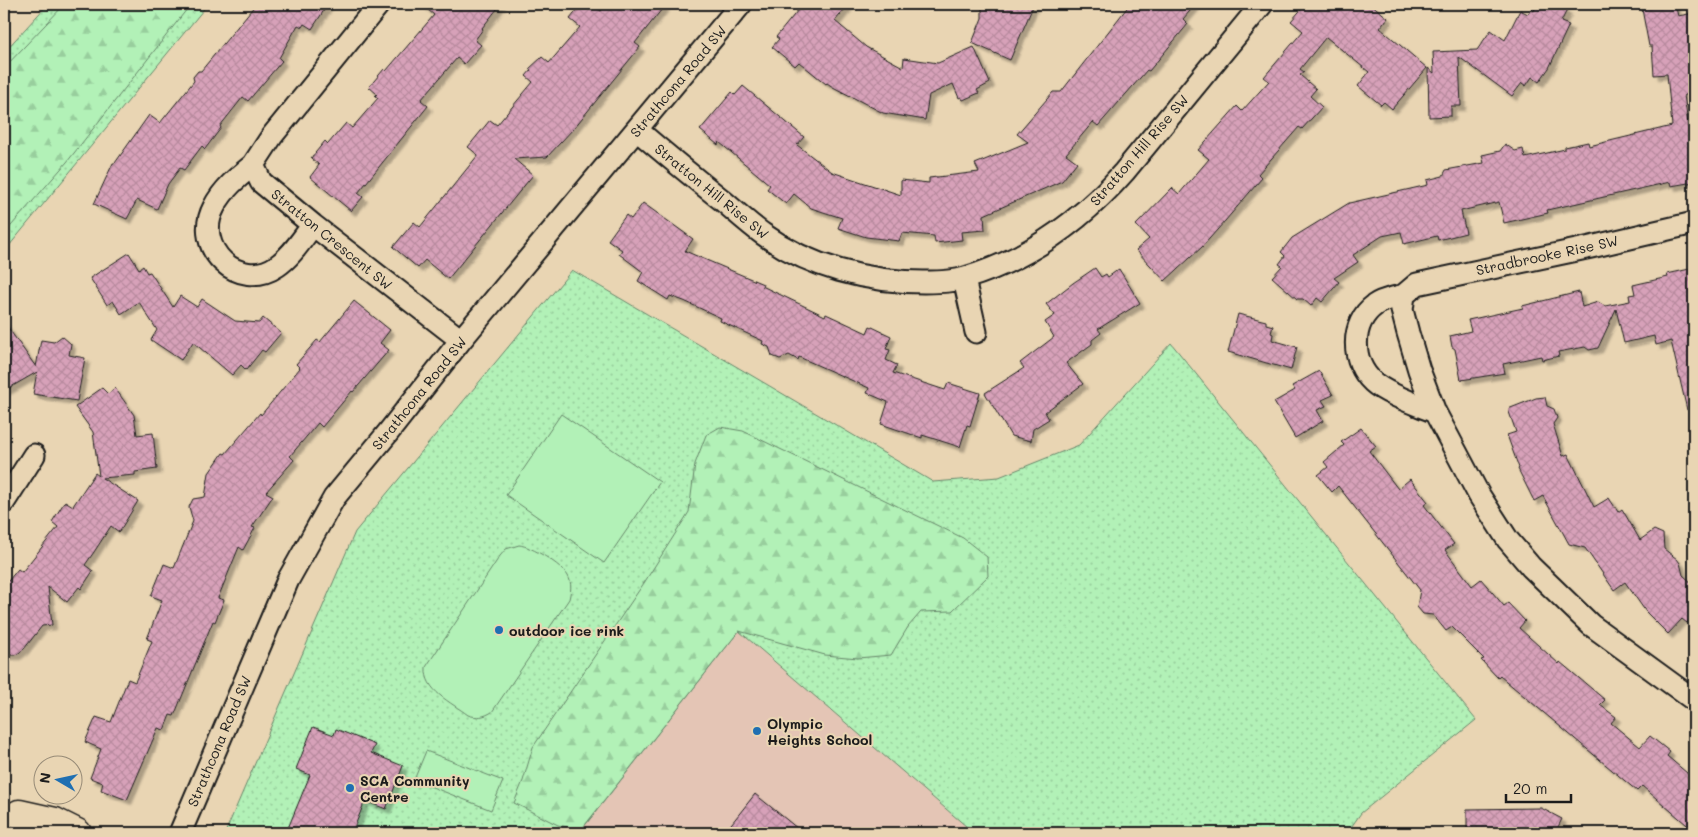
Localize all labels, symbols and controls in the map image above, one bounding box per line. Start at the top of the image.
street label: Strathcona Road SW [625,21,731,141]
street label: Stratton Hill Rise SW [1085,90,1193,210]
street label: Stratton Hill Rise SW [651,139,773,243]
street label: Stratton Crescent SW [267,184,397,294]
street label: Stradbrooke Rise SW [1474,231,1620,279]
street label: Strathcona Road SW [367,332,471,454]
place label: outdoor ice rink [509,621,624,640]
marker: outdoor ice rink [493,624,505,636]
street label: Strathcona Road SW [183,672,255,810]
place label: Olympic Heights School [767,714,872,749]
marker: Olympic Heights School [751,725,763,737]
north arrow [32,754,82,804]
text: N [34,771,55,785]
place label: SCA Community Centre [360,771,470,806]
scale bar [1506,772,1570,804]
text: 20 m [1513,778,1547,798]
marker: SCA Community Centre [344,782,356,794]

